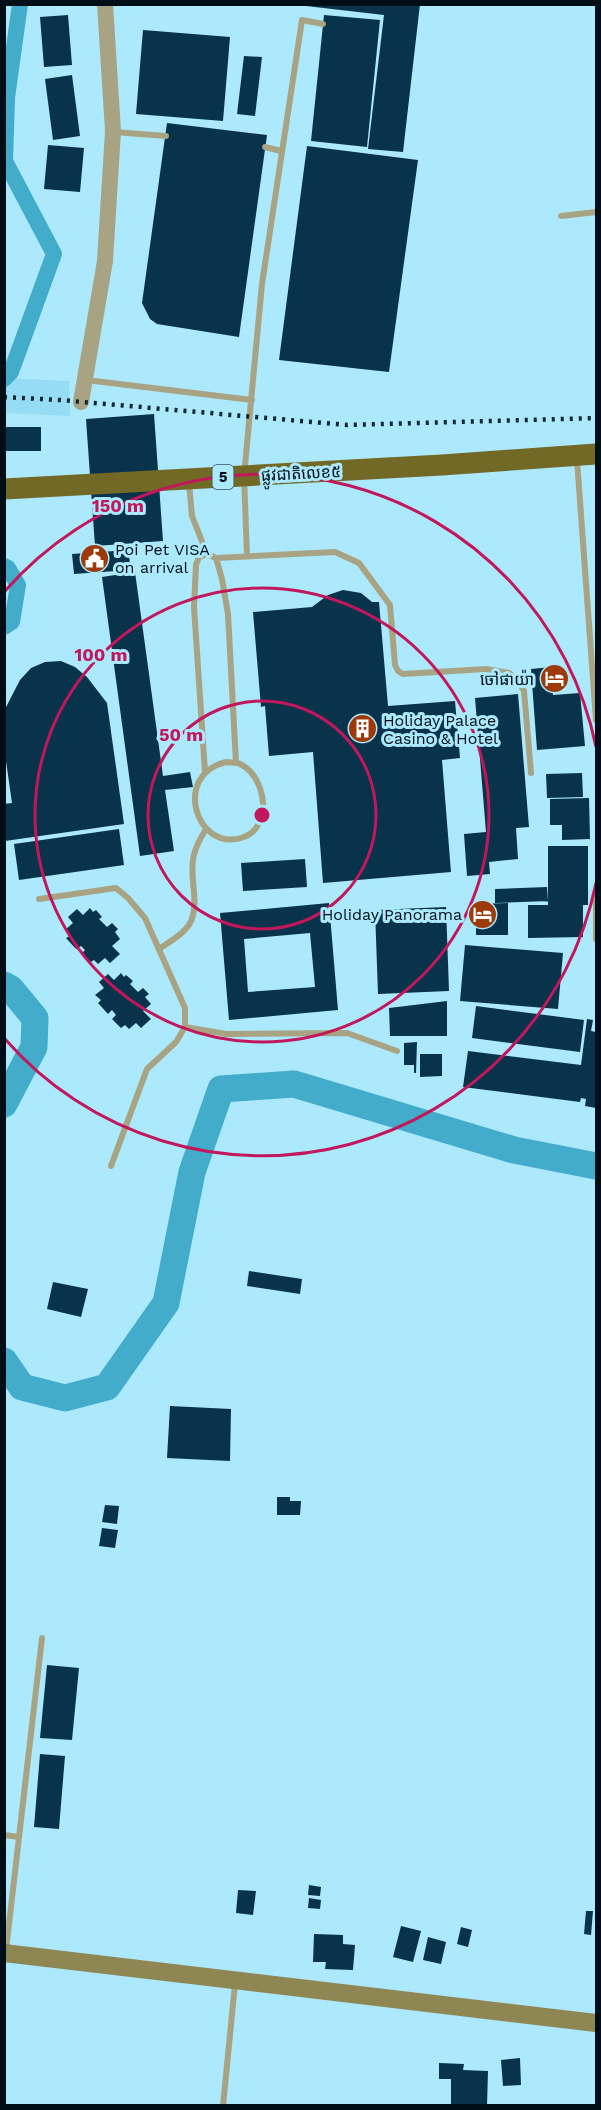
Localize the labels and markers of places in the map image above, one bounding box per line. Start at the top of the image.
place label: Poi Pet VISA on arrival [115,540,210,577]
public building icon: Poi Pet VISA on arrival [78,542,110,574]
hotel icon: ចៅផាយ៉ា [539,663,571,695]
place label: ចៅផាយ៉ា [480,669,534,689]
place label: Holiday Palace Casino & Hotel [383,711,498,748]
building icon: Holiday Palace Casino & Hotel [346,713,378,745]
centre of rings [252,805,272,825]
hotel icon: Holiday Panorama [467,898,499,930]
place label: Holiday Panorama [322,905,462,924]

